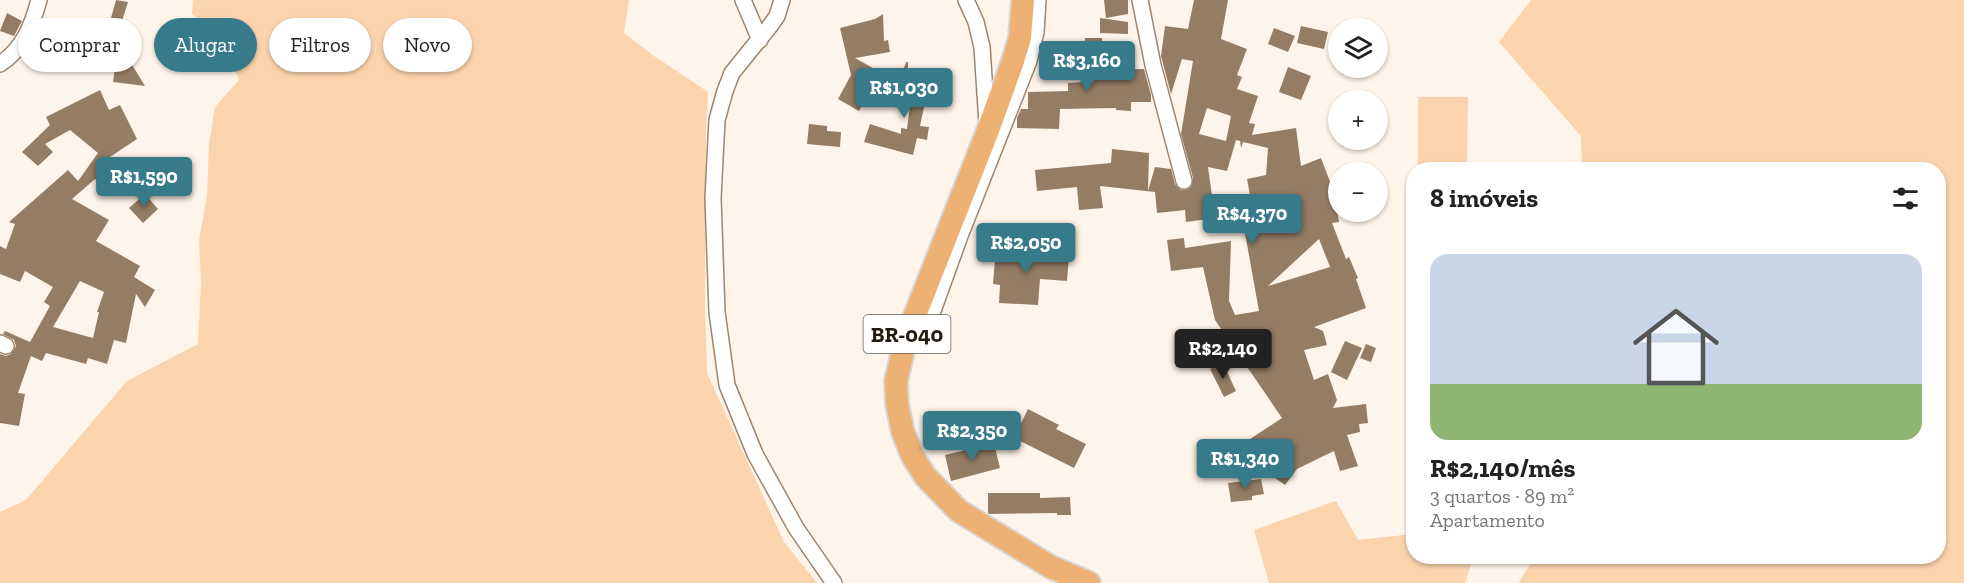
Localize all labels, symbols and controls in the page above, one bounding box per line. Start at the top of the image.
chip: Comprar [18,18,142,72]
chip: Alugar [154,18,257,72]
chip: Filtros [269,18,371,72]
chip: Novo [383,18,472,72]
map controls [1328,18,1388,222]
button: layers [1328,18,1388,78]
pin: R$3,160 [1032,41,1142,92]
text: R$3,160 [1053,48,1121,72]
pin: R$1,030 [849,68,959,119]
text: R$1,030 [870,75,938,99]
button: + [1328,90,1388,150]
pin: R$1,590 [89,157,199,208]
button: − [1328,162,1388,222]
text: R$1,590 [110,164,178,188]
text: 8 imóveis [1430,182,1538,214]
icon: filters [1889,182,1922,215]
pin: R$4,370 [1197,194,1307,245]
text: R$4,370 [1217,201,1287,225]
pin: R$2,050 [971,223,1081,274]
text: R$2,050 [990,230,1062,254]
icon: home [1622,293,1730,401]
road number: BR-040 [864,315,950,353]
pin: R$2,140 [1168,329,1278,380]
text: R$2,140 [1189,336,1257,360]
pin: R$2,350 [917,411,1027,462]
text: R$2,350 [937,418,1007,442]
pin: R$1,340 [1190,439,1300,490]
text: R$1,340 [1211,446,1279,470]
text: R$2,140/mês [1430,452,1575,484]
text: 3 quartos · 89 m² [1430,484,1574,508]
text: Apartamento [1430,508,1545,532]

